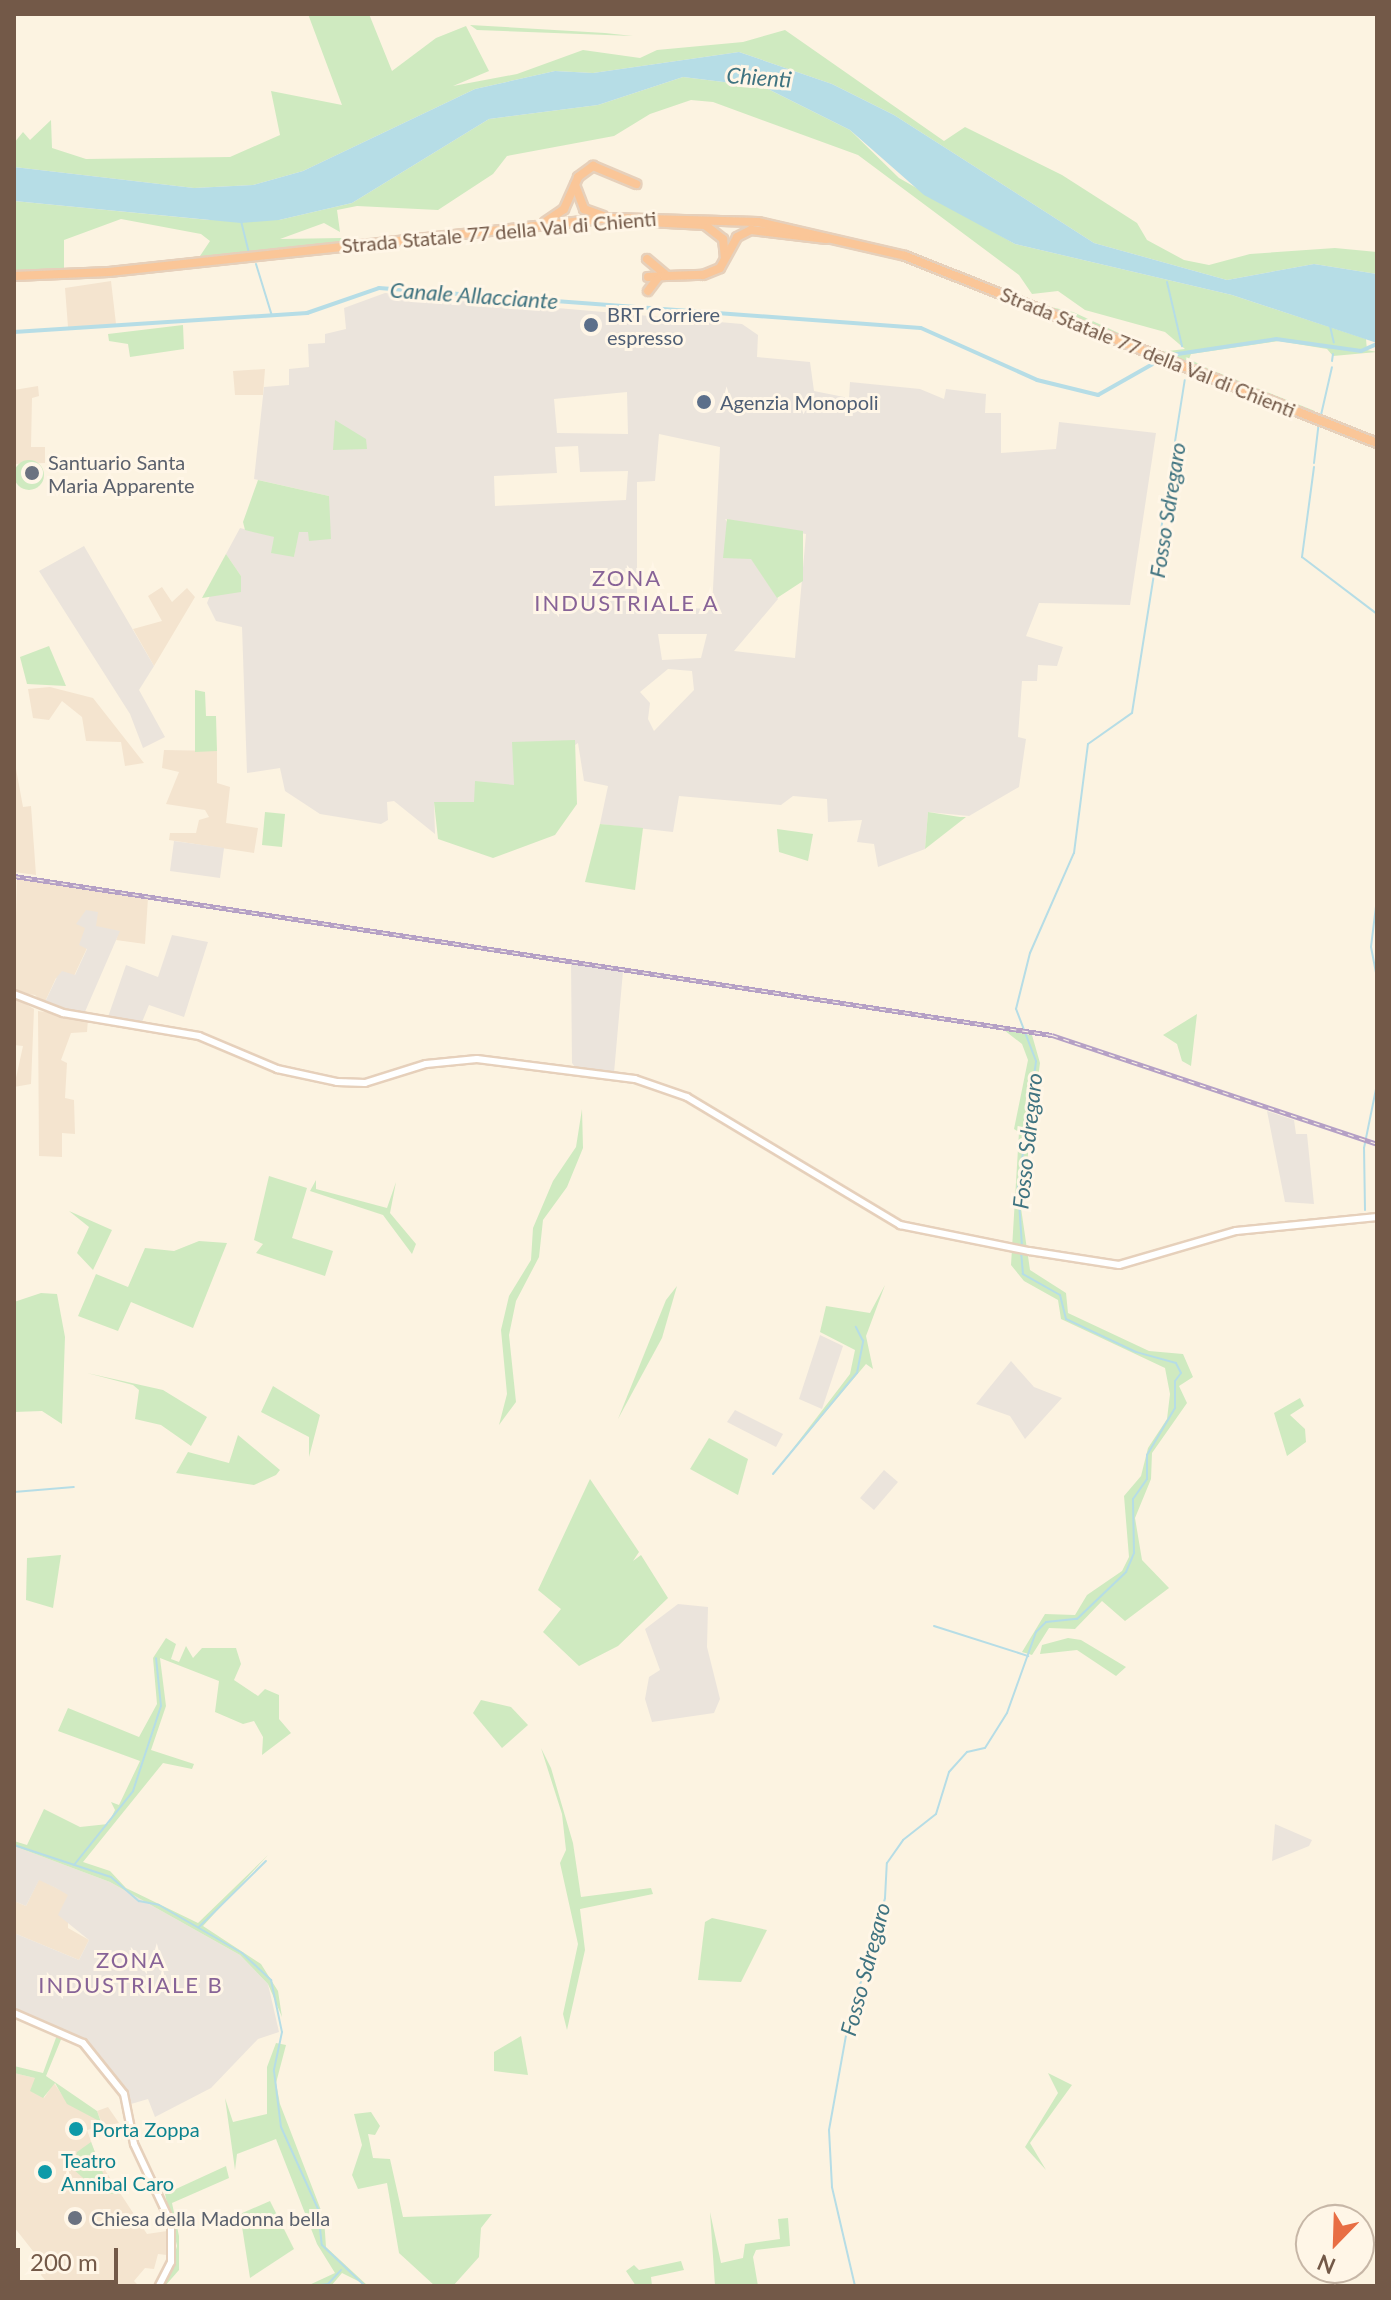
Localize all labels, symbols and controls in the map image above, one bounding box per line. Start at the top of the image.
water label: Chienti [726,62,792,92]
street label: Strada Statale 77 della Val di Chienti [340,206,658,258]
water label: Canale Allacciante [389,276,559,314]
street label: Strada Statale 77 della Val di Chienti [997,282,1299,422]
place label: BRT Corriere espresso [607,302,721,349]
marker: BRT Corriere espresso [582,316,600,334]
place label: Agenzia Monopoli [720,390,879,414]
marker: Agenzia Monopoli [695,393,713,411]
water label: Fosso Sdregaro [1143,440,1191,580]
place label: Santuario Santa Maria Apparente [48,450,195,497]
marker: Santuario Santa Maria Apparente [23,464,41,482]
district label: ZONA INDUSTRIALE A [534,564,720,616]
water label: Fosso Sdregaro [1007,1072,1047,1210]
water label: Fosso Sdregaro [835,1900,895,2038]
district label: ZONA INDUSTRIALE B [38,1946,224,1998]
place label: Porta Zoppa [92,2117,200,2141]
marker: Porta Zoppa [67,2120,85,2138]
place label: Teatro Annibal Caro [61,2148,174,2195]
marker: Teatro Annibal Caro [36,2163,54,2181]
north arrow [1295,2204,1375,2284]
place label: Chiesa della Madonna bella [91,2206,330,2230]
marker: Chiesa della Madonna bella [66,2209,84,2227]
scale bar [20,2232,122,2282]
text: 200 m [30,2247,98,2276]
text: N [1313,2249,1339,2280]

